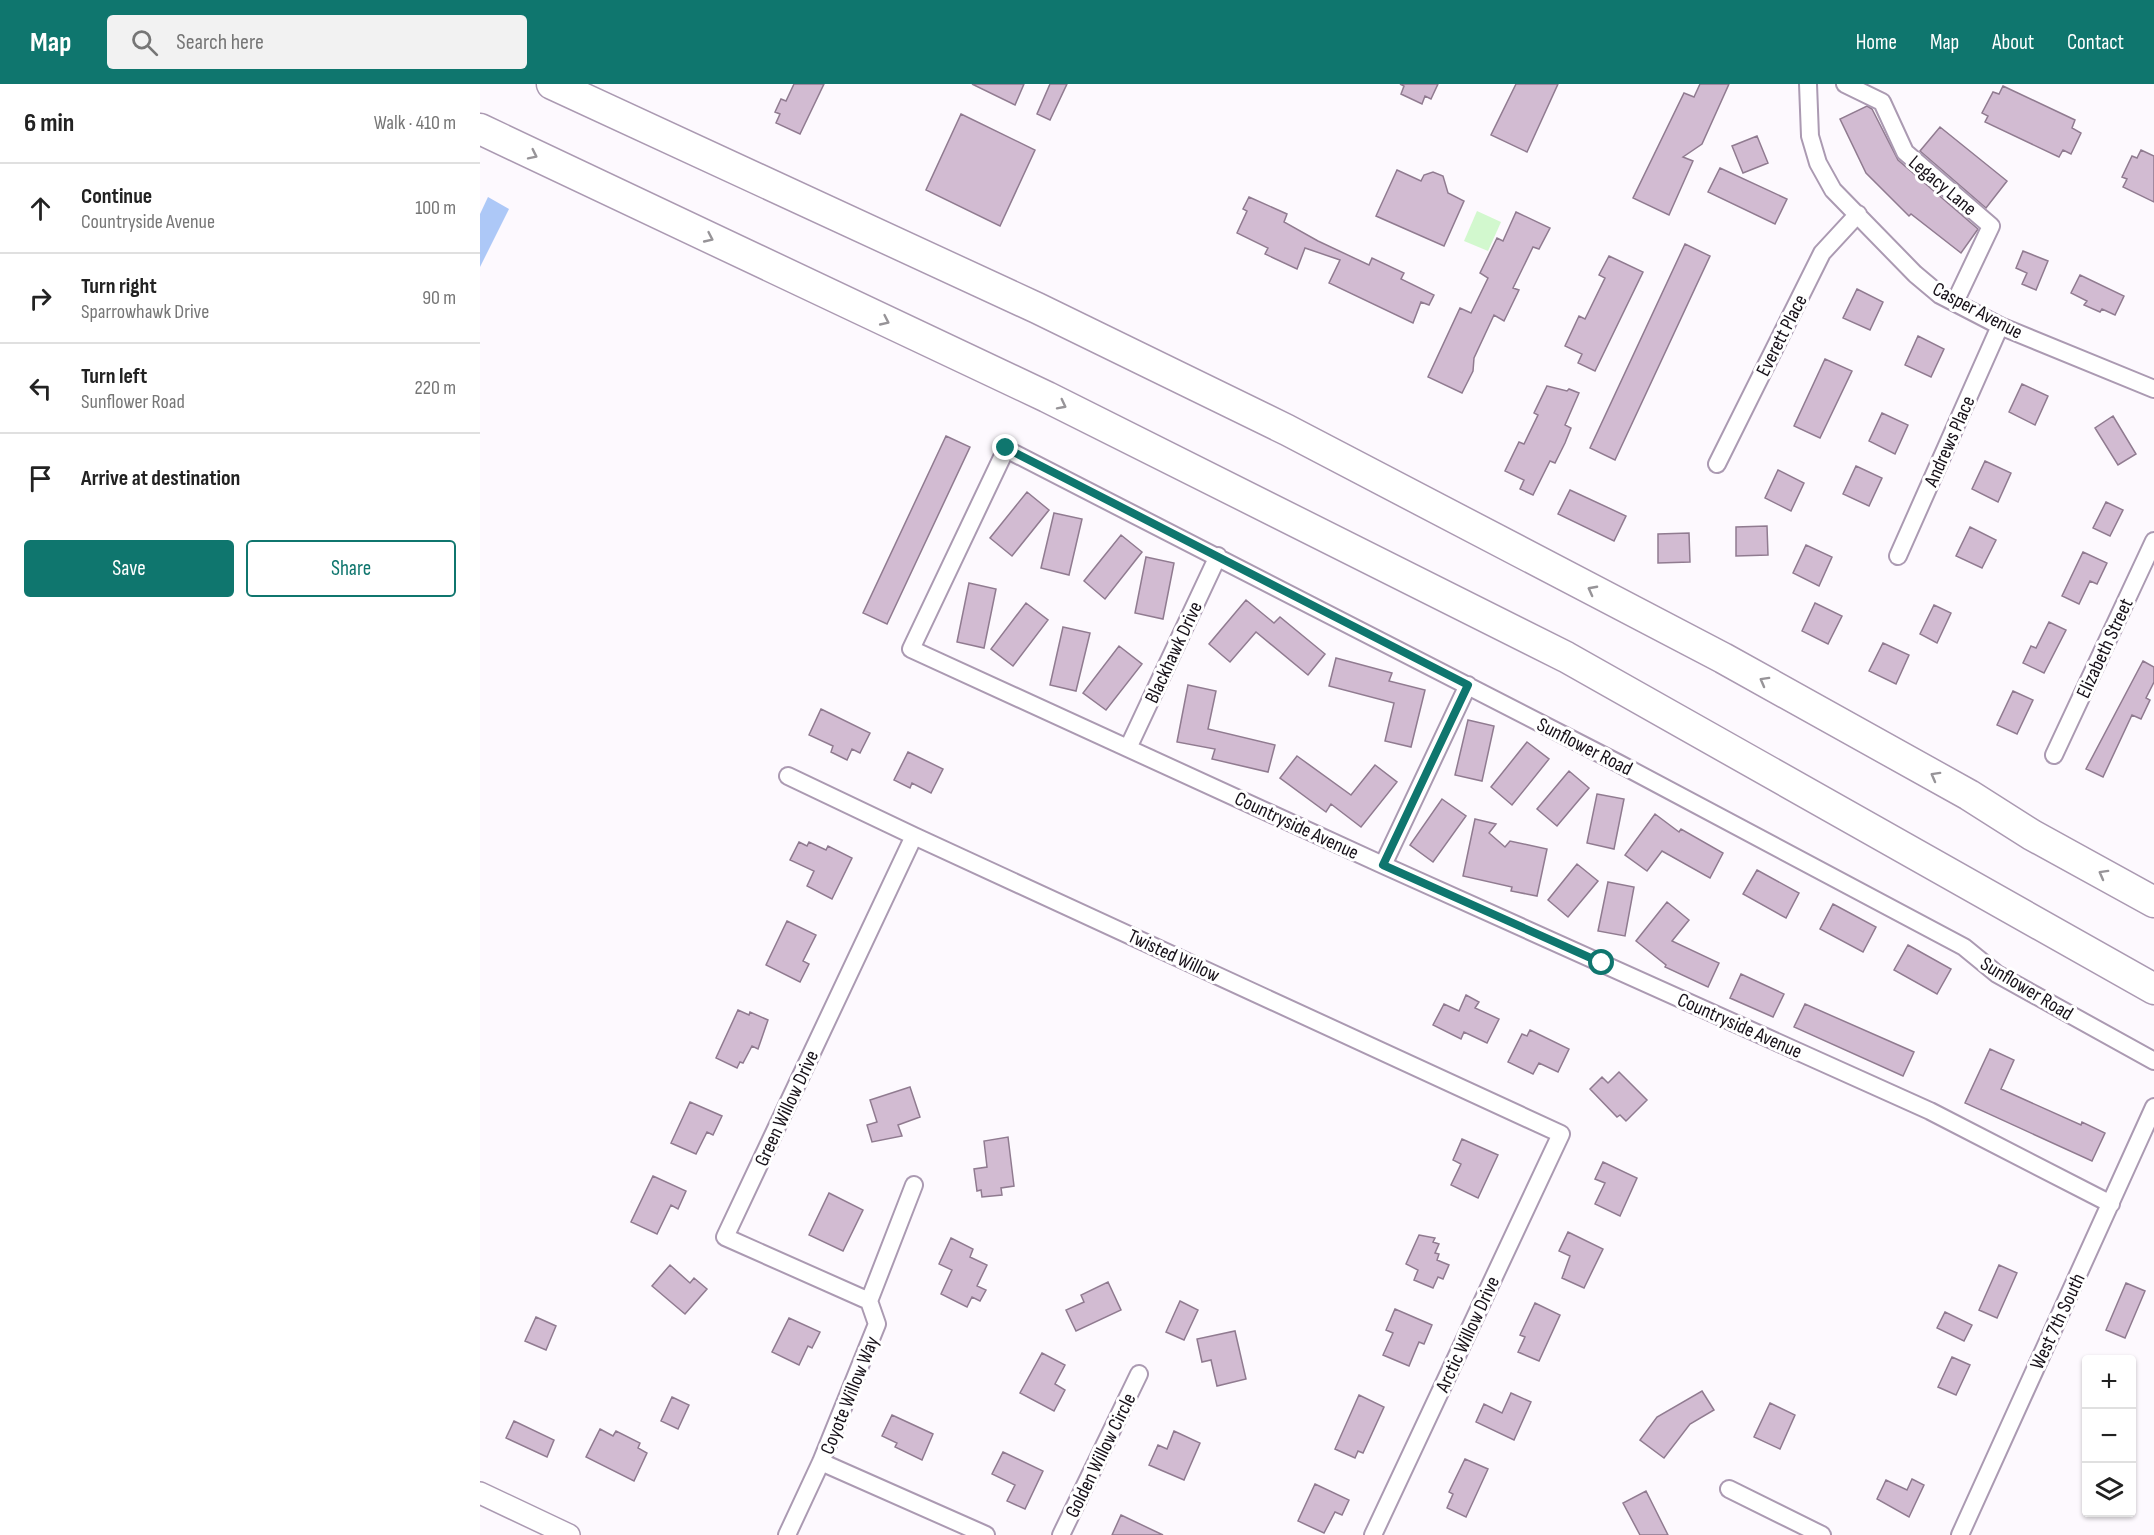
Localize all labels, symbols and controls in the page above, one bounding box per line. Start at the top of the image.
search box [107,15,527,69]
text: Map [30,26,71,59]
icon: search [128,26,161,59]
text: Search here [176,29,264,56]
text: Home [1856,30,1897,55]
text: Map [1930,30,1959,55]
text: About [1992,30,2034,55]
text: Contact [2067,30,2124,55]
text: 6 min [24,108,74,139]
text: Walk · 410 m [374,111,456,135]
one-way arrow [526,147,537,159]
street label: Legacy Lane [1904,151,1981,221]
text: Continue [81,183,152,210]
icon: ahead [24,192,57,225]
text: 100 m [415,196,456,220]
text: Countryside Avenue [81,210,215,234]
one-way arrow [702,231,713,243]
text: Turn right [81,273,157,300]
street label: Casper Avenue [1928,277,2027,345]
icon: right [24,282,57,315]
text: 90 m [422,286,456,310]
street label: Everett Place [1751,291,1813,380]
text: Sparrowhawk Drive [81,300,209,324]
one-way arrow [879,314,890,326]
text: Turn left [81,363,147,390]
icon: left [24,372,57,405]
text: 220 m [415,376,456,400]
text: Sunflower Road [81,390,185,414]
street label: Andrews Place [1919,392,1981,491]
one-way arrow [1055,397,1066,409]
route end [992,434,1018,460]
icon: arrive [24,462,57,495]
text: Arrive at destination [81,465,240,492]
button: Save [24,540,234,597]
button: Share [246,540,456,597]
one-way arrow [1587,585,1598,597]
street label: Elizabeth Street [2071,595,2138,702]
street label: Blackhawk Drive [1140,598,1208,707]
one-way arrow [1760,677,1770,688]
street label: Sunflower Road [1533,713,1636,781]
one-way arrow [1930,771,1941,783]
street label: Countryside Avenue [1231,787,1362,865]
one-way arrow [2099,870,2109,881]
street label: Twisted Willow [1124,924,1223,988]
route start [1588,949,1614,975]
street label: Sunflower Road [1976,952,2077,1026]
street label: Countryside Avenue [1674,988,1806,1064]
street label: Green Willow Drive [750,1047,824,1170]
street label: West 7th South [2025,1270,2091,1373]
street label: Arctic Willow Drive [1430,1273,1505,1397]
street label: Coyote Willow Way [815,1333,885,1458]
map controls [2082,1355,2136,1517]
button: + [2082,1355,2136,1409]
street label: Golden Willow Circle [1060,1389,1141,1522]
button: − [2082,1409,2136,1463]
button: layers [2082,1463,2136,1517]

